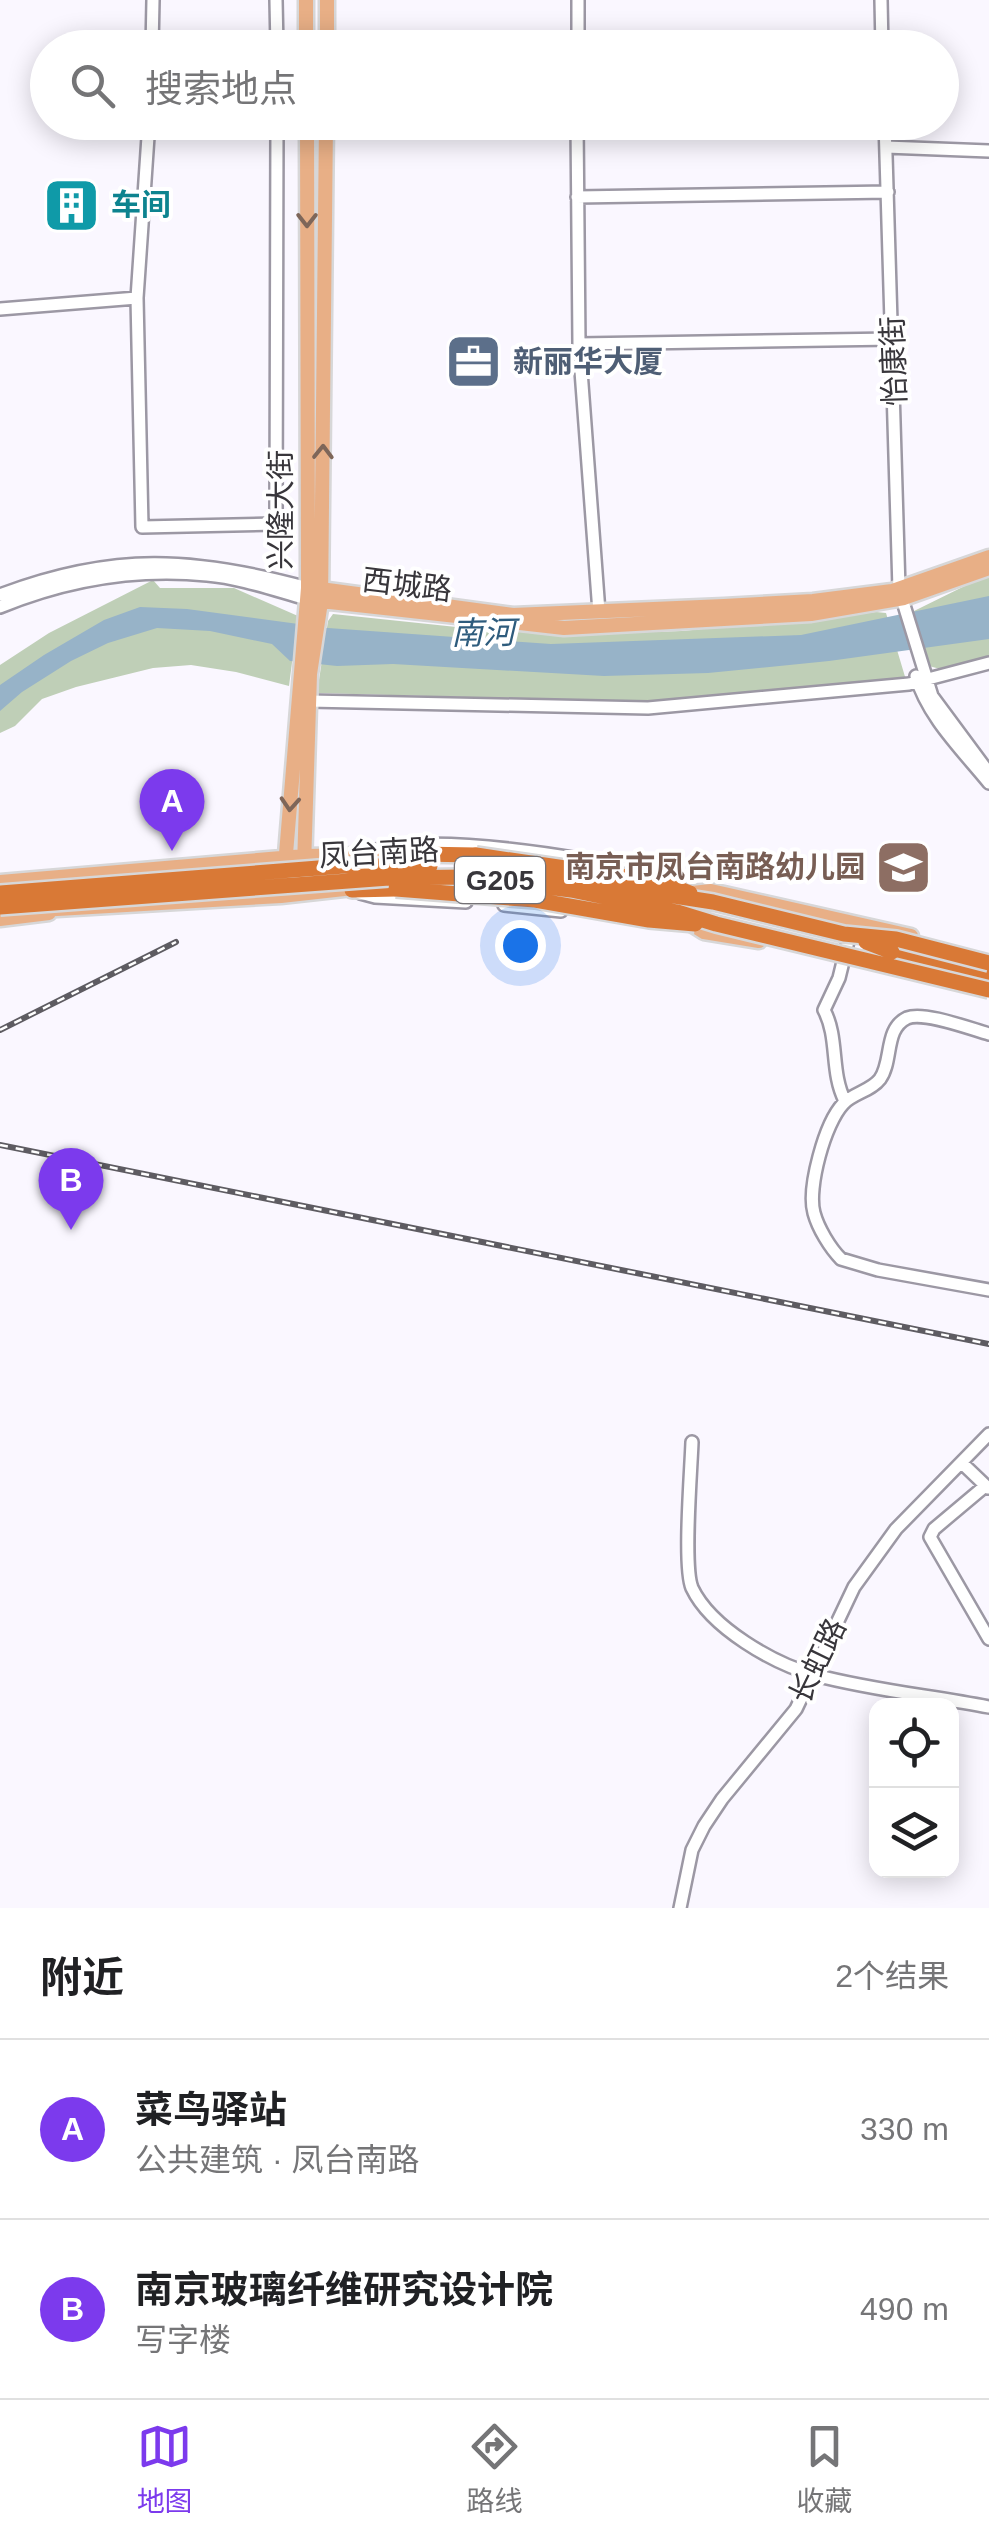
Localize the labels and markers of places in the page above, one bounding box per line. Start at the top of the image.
building icon: 车间 [42,175,102,235]
place label: 车间 [111,188,171,221]
office icon: 新丽华大厦 [444,332,504,392]
place label: 新丽华大厦 [513,345,663,378]
pin: A [140,768,204,851]
school or university icon: 南京市凤台南路幼儿园 [874,837,934,897]
place label: 南京市凤台南路幼儿园 [565,850,865,883]
pin: B [38,1148,104,1230]

